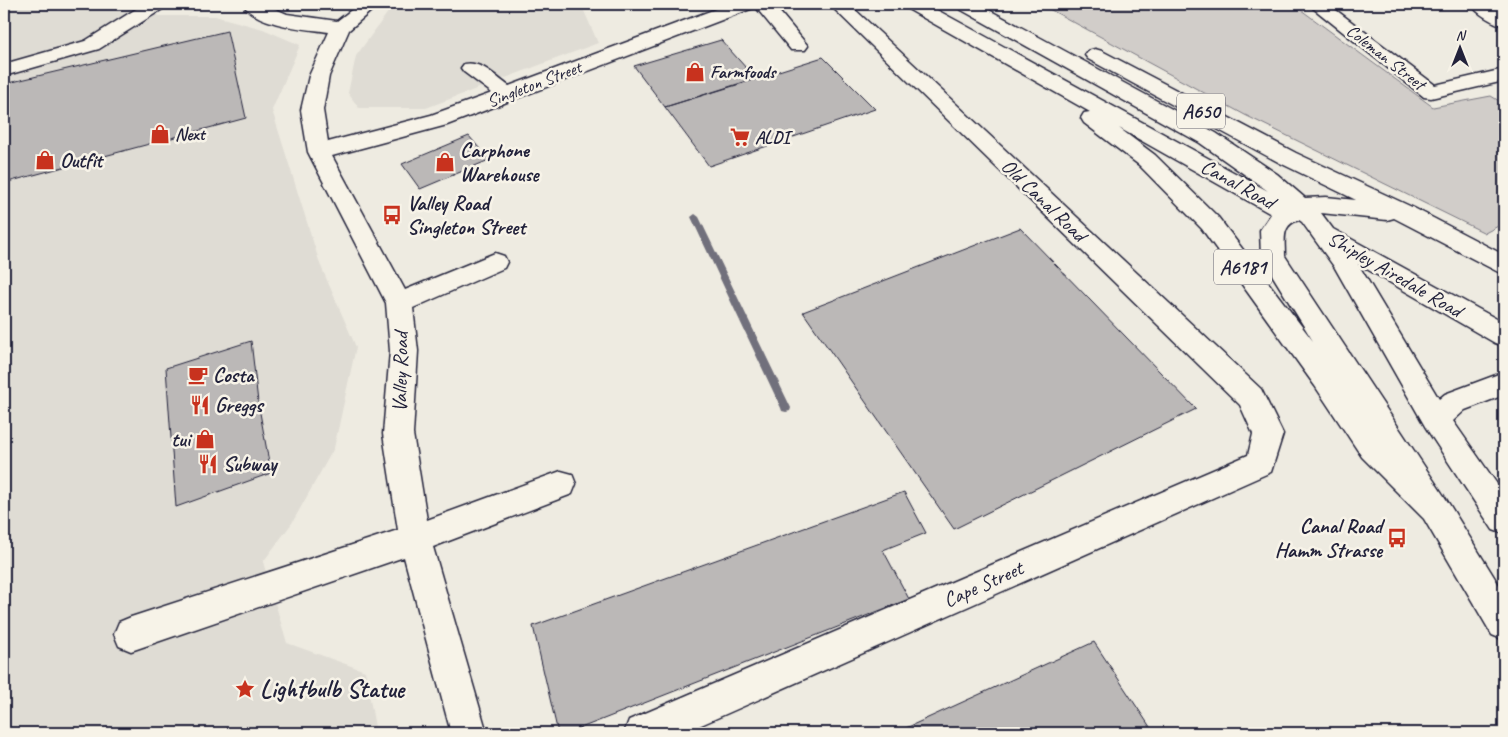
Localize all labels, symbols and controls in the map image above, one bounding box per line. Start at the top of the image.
street label: Coleman Street [1342,19,1432,96]
north arrow [1436,22,1486,72]
text: N [1456,27,1467,44]
street label: Singleton Street [484,55,586,112]
shop icon: Farmfoods [684,61,706,83]
place label: Farmfoods [710,61,777,83]
road number: A650 [1177,94,1225,128]
shop icon: Next [149,123,171,145]
place label: Next [175,123,207,145]
supermarket icon: ALDI [729,126,751,148]
place label: ALDI [755,126,793,148]
place label: Carphone Warehouse [460,137,541,187]
place label: Outfit [60,147,105,173]
shop icon: Outfit [34,149,56,171]
shop icon: Carphone Warehouse [434,151,456,173]
street label: Old Canal Road [996,153,1095,250]
street label: Canal Road [1196,153,1282,216]
place label: Valley Road Singleton Street [407,190,528,240]
bus stop icon: Valley Road Singleton Street [381,204,403,226]
street label: Shipley Airedale Road [1323,225,1470,325]
road number: A6181 [1214,250,1272,284]
street label: Valley Road [386,328,414,412]
place label: Costa [213,362,255,388]
cafe icon: Costa [187,364,209,386]
place label: Greggs [215,392,265,418]
restaurant icon: Greggs [189,394,211,416]
place label: tui [171,426,193,452]
shop icon: tui [194,428,216,450]
place label: Subway [223,451,279,477]
restaurant icon: Subway [197,453,219,475]
place label: Canal Road Hamm Strasse [1275,513,1386,563]
bus stop icon: Canal Road Hamm Strasse [1386,527,1408,549]
street label: Cape Street [939,554,1029,613]
place label: Lightbulb Statue [260,673,406,705]
place icon: Lightbulb Statue [234,678,256,700]

